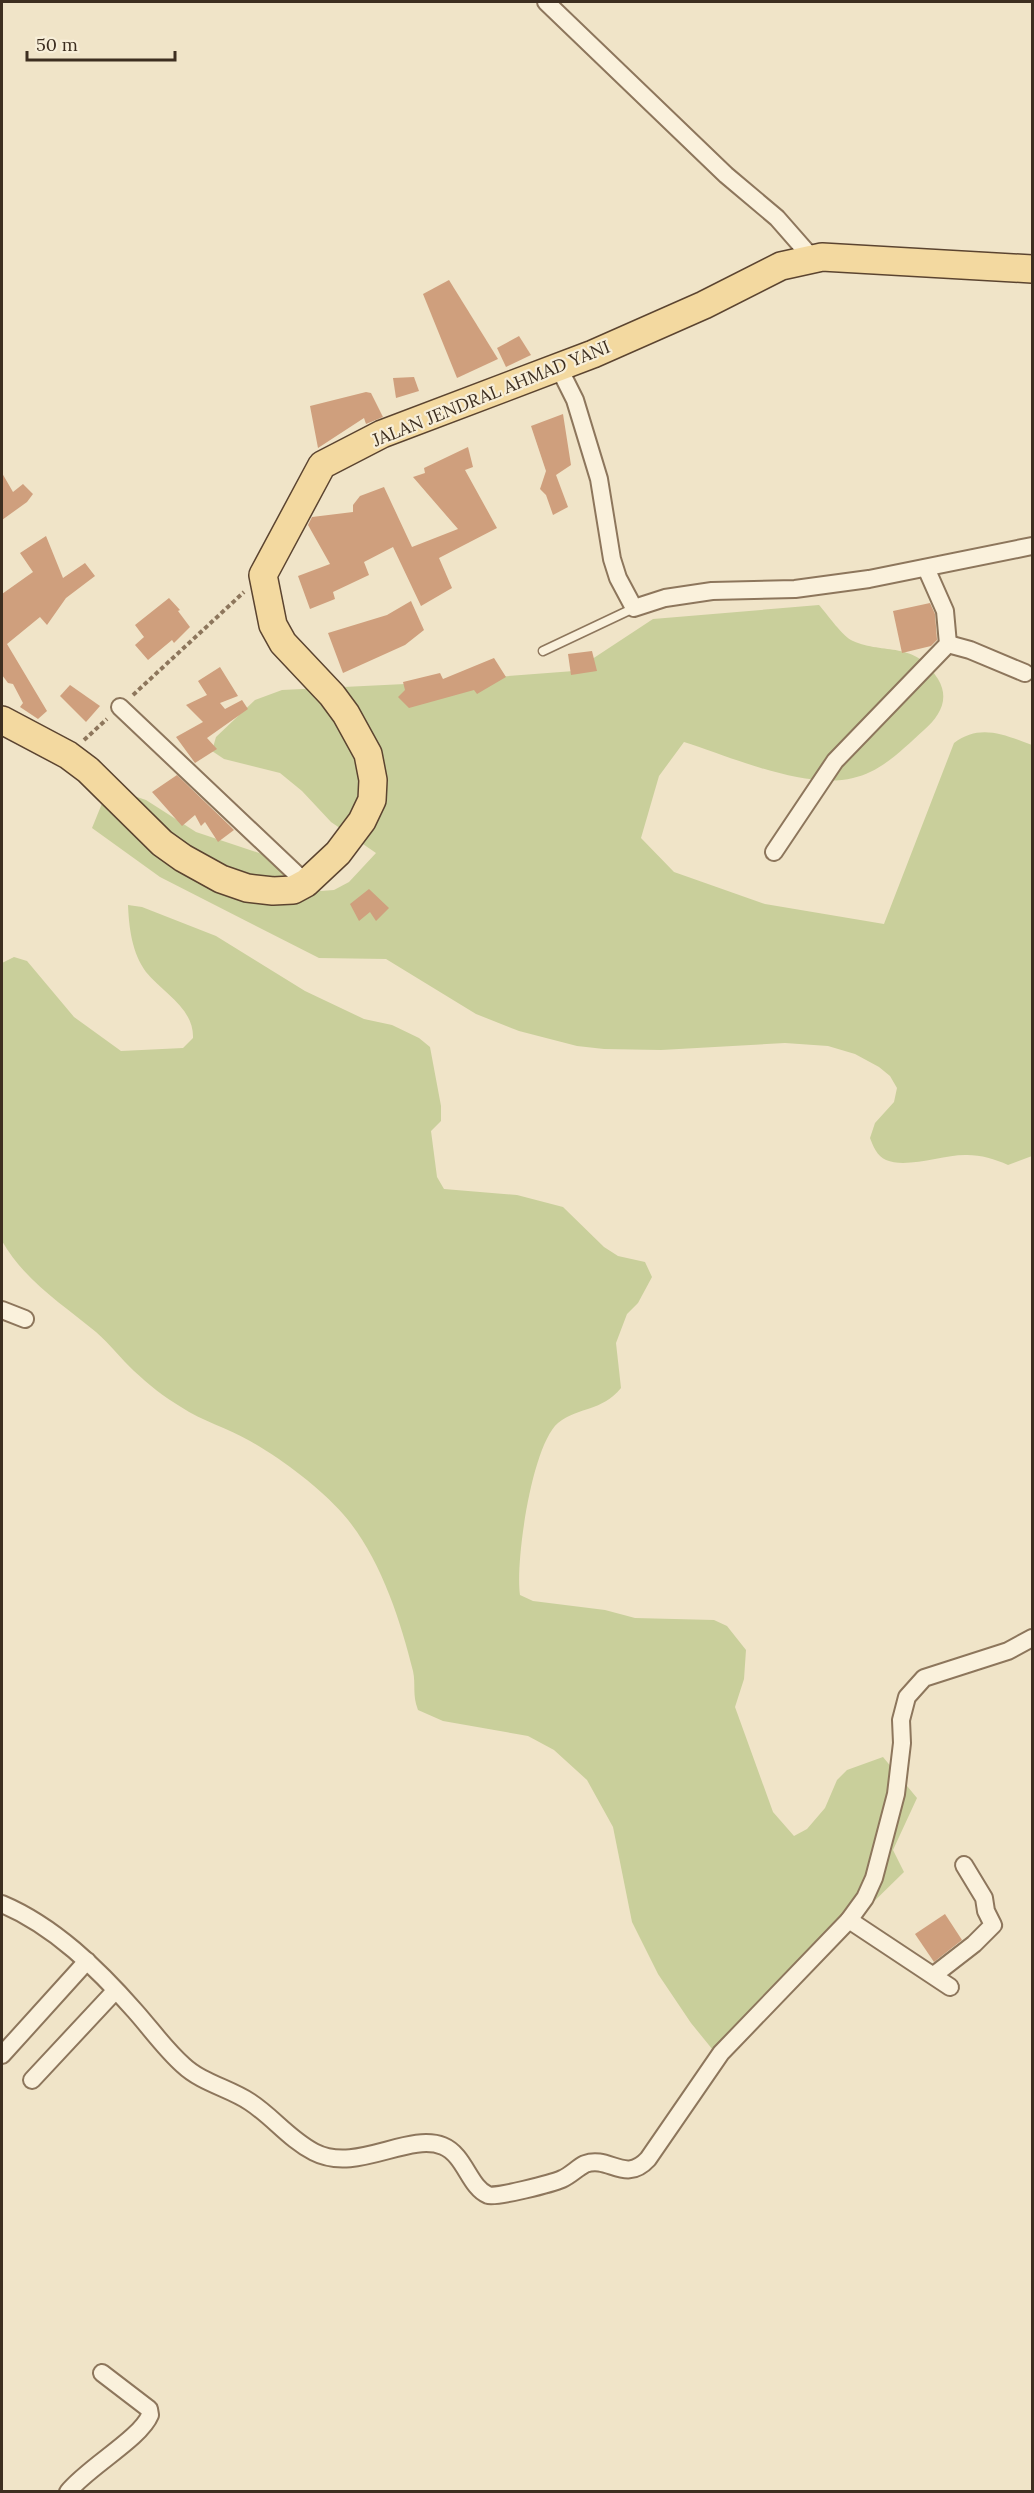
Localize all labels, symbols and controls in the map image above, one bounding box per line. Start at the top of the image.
scale bar [27,24,176,62]
text: 50 m [36,33,78,56]
street label: JALAN JENDRAL AHMAD YANI [368,335,613,452]

